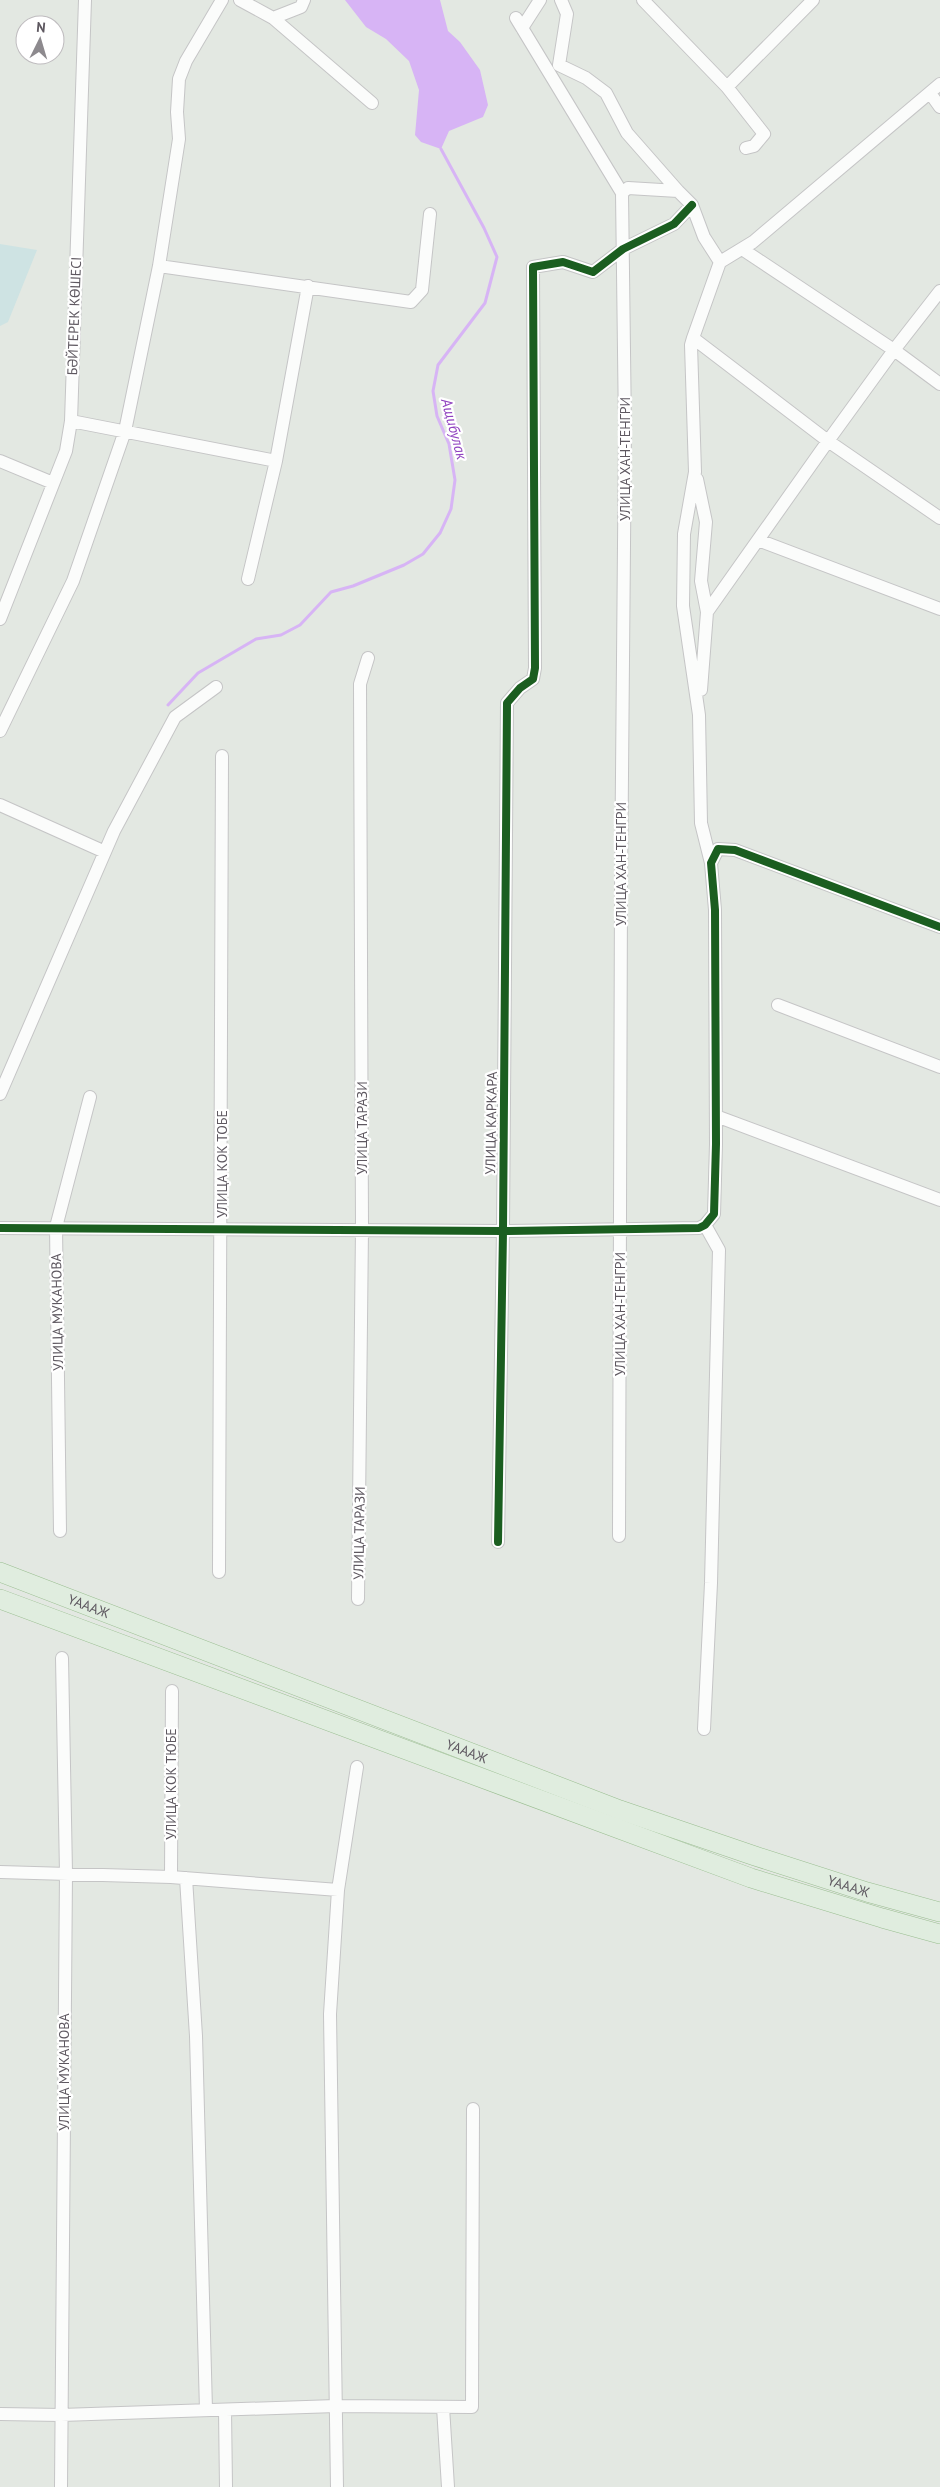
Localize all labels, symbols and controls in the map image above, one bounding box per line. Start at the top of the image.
north arrow [15,15,65,65]
text: N [36,18,47,36]
street label: БӘЙТЕРЕК КӨШЕСІ [63,256,85,376]
water label: Ащибулак [437,395,472,463]
street label: УЛИЦА ХАН-ТЕНГРИ [616,397,634,521]
street label: УЛИЦА ХАН-ТЕНГРИ [612,802,630,926]
street label: УЛИЦА КАРКАРА [481,1071,501,1175]
street label: УЛИЦА ТАРАЗИ [353,1081,371,1175]
street label: УЛИЦА КОК ТОБЕ [213,1110,231,1218]
street label: УЛИЦА МУКАНОВА [47,1252,67,1371]
street label: УЛИЦА ХАН-ТЕНГРИ [611,1252,629,1376]
street label: УЛИЦА ТАРАЗИ [349,1486,369,1580]
street label: ҮАААЖ [65,1590,113,1622]
street label: УЛИЦА КОК ТЮБЕ [162,1728,180,1840]
street label: ҮАААЖ [444,1735,491,1768]
street label: ҮАААЖ [825,1871,872,1901]
street label: УЛИЦА МУКАНОВА [55,2012,73,2131]

